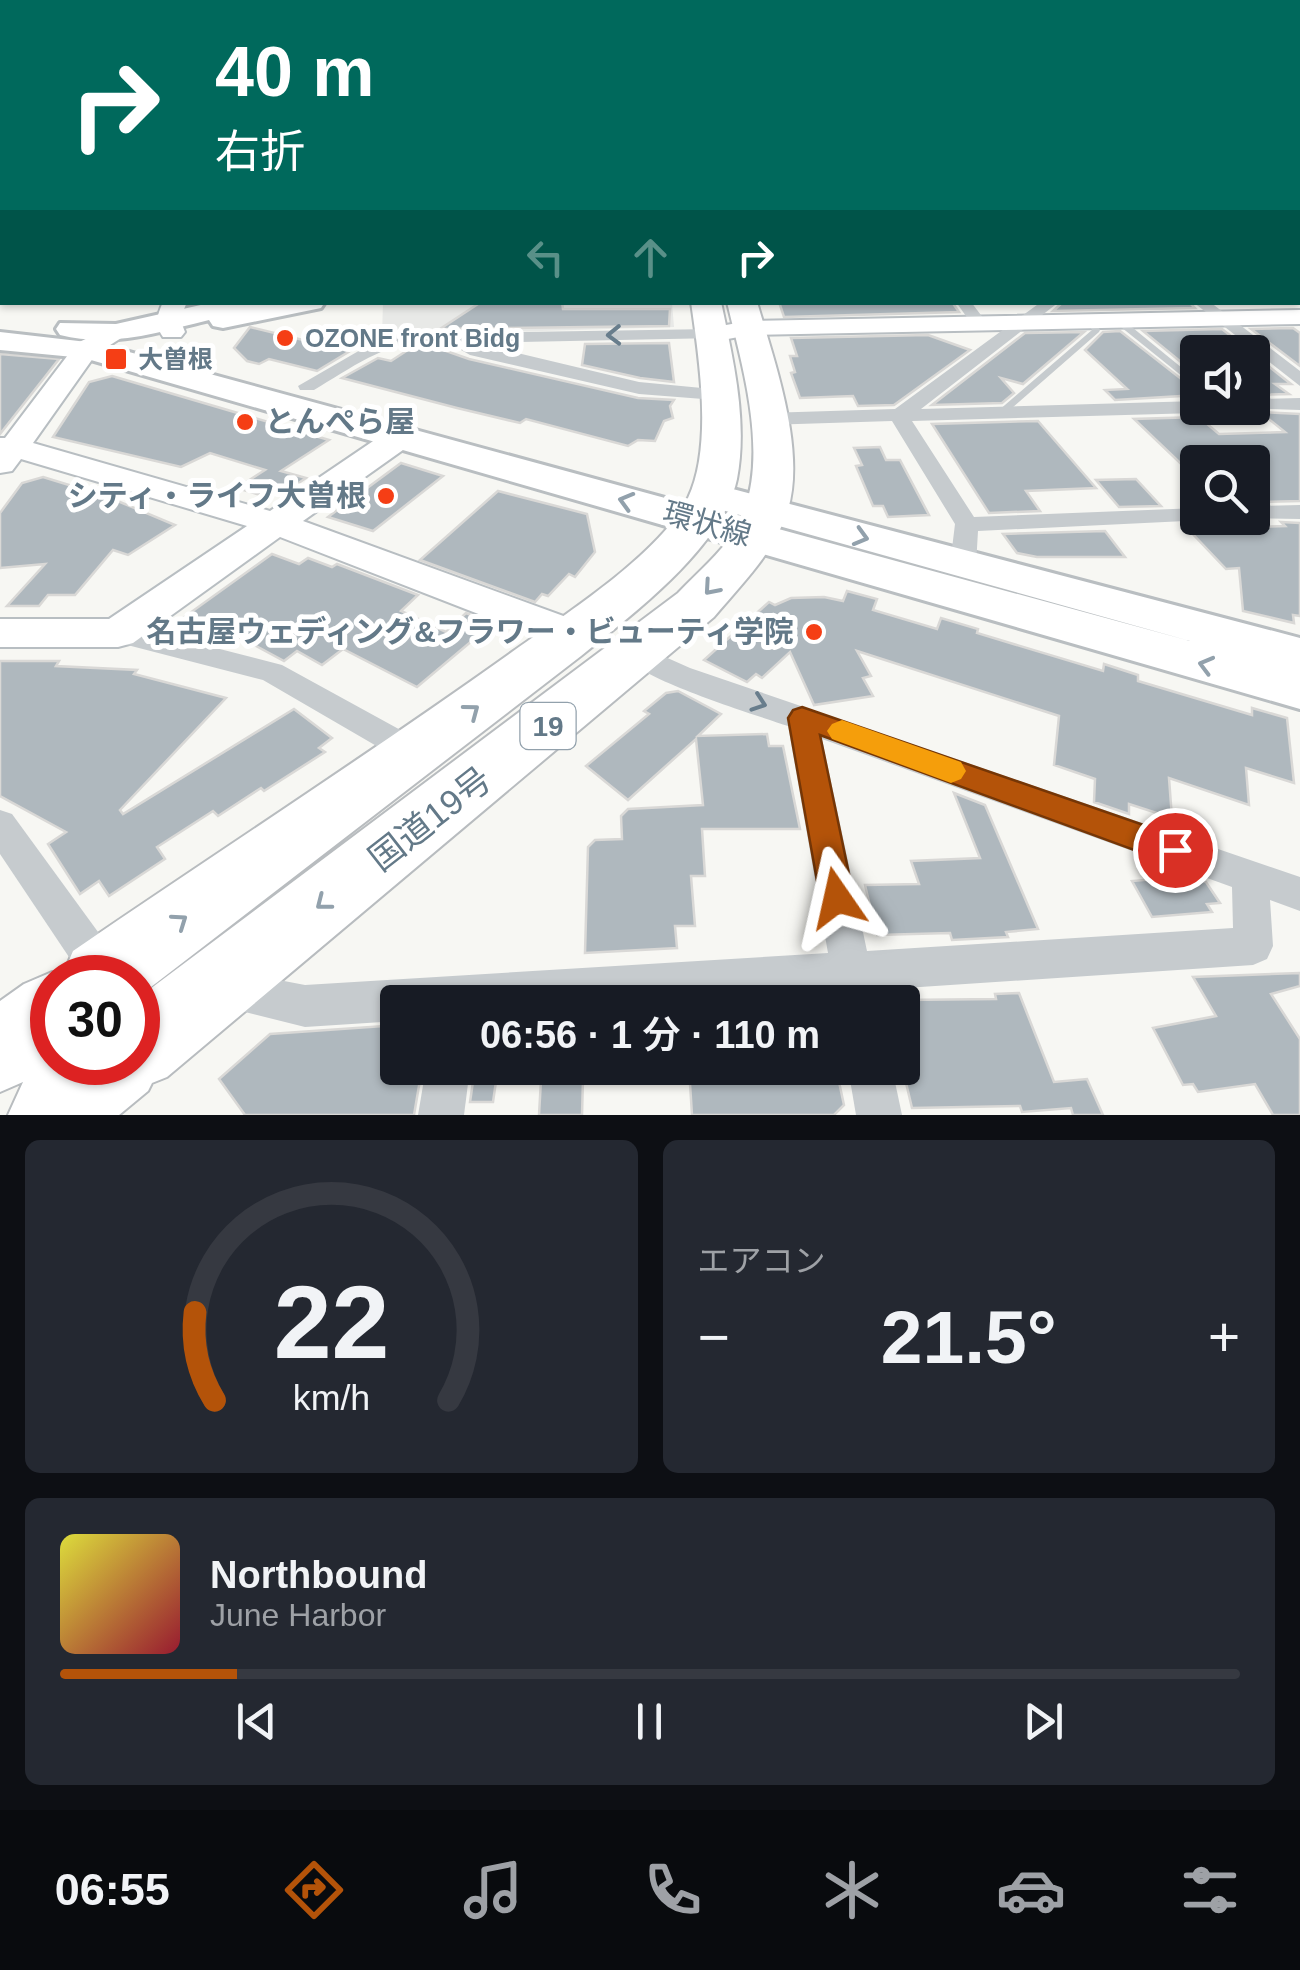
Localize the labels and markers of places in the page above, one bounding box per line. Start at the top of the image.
place label: OZONE front Bidg [305,324,520,352]
marker: OZONE front Bidg [274,327,296,349]
place label: 大曽根 [138,345,213,373]
marker: 大曽根 [103,346,129,372]
place label: とんぺら屋 [265,405,415,438]
marker: とんぺら屋 [234,411,256,433]
place label: シティ・ライフ大曽根 [68,479,366,512]
marker: シティ・ライフ大曽根 [375,485,397,507]
place label: 名古屋ウェディング&フラワー・ビューティ学院 [146,615,794,648]
marker: 名古屋ウェディング&フラワー・ビューティ学院 [803,621,825,643]
pin [1133,808,1218,893]

